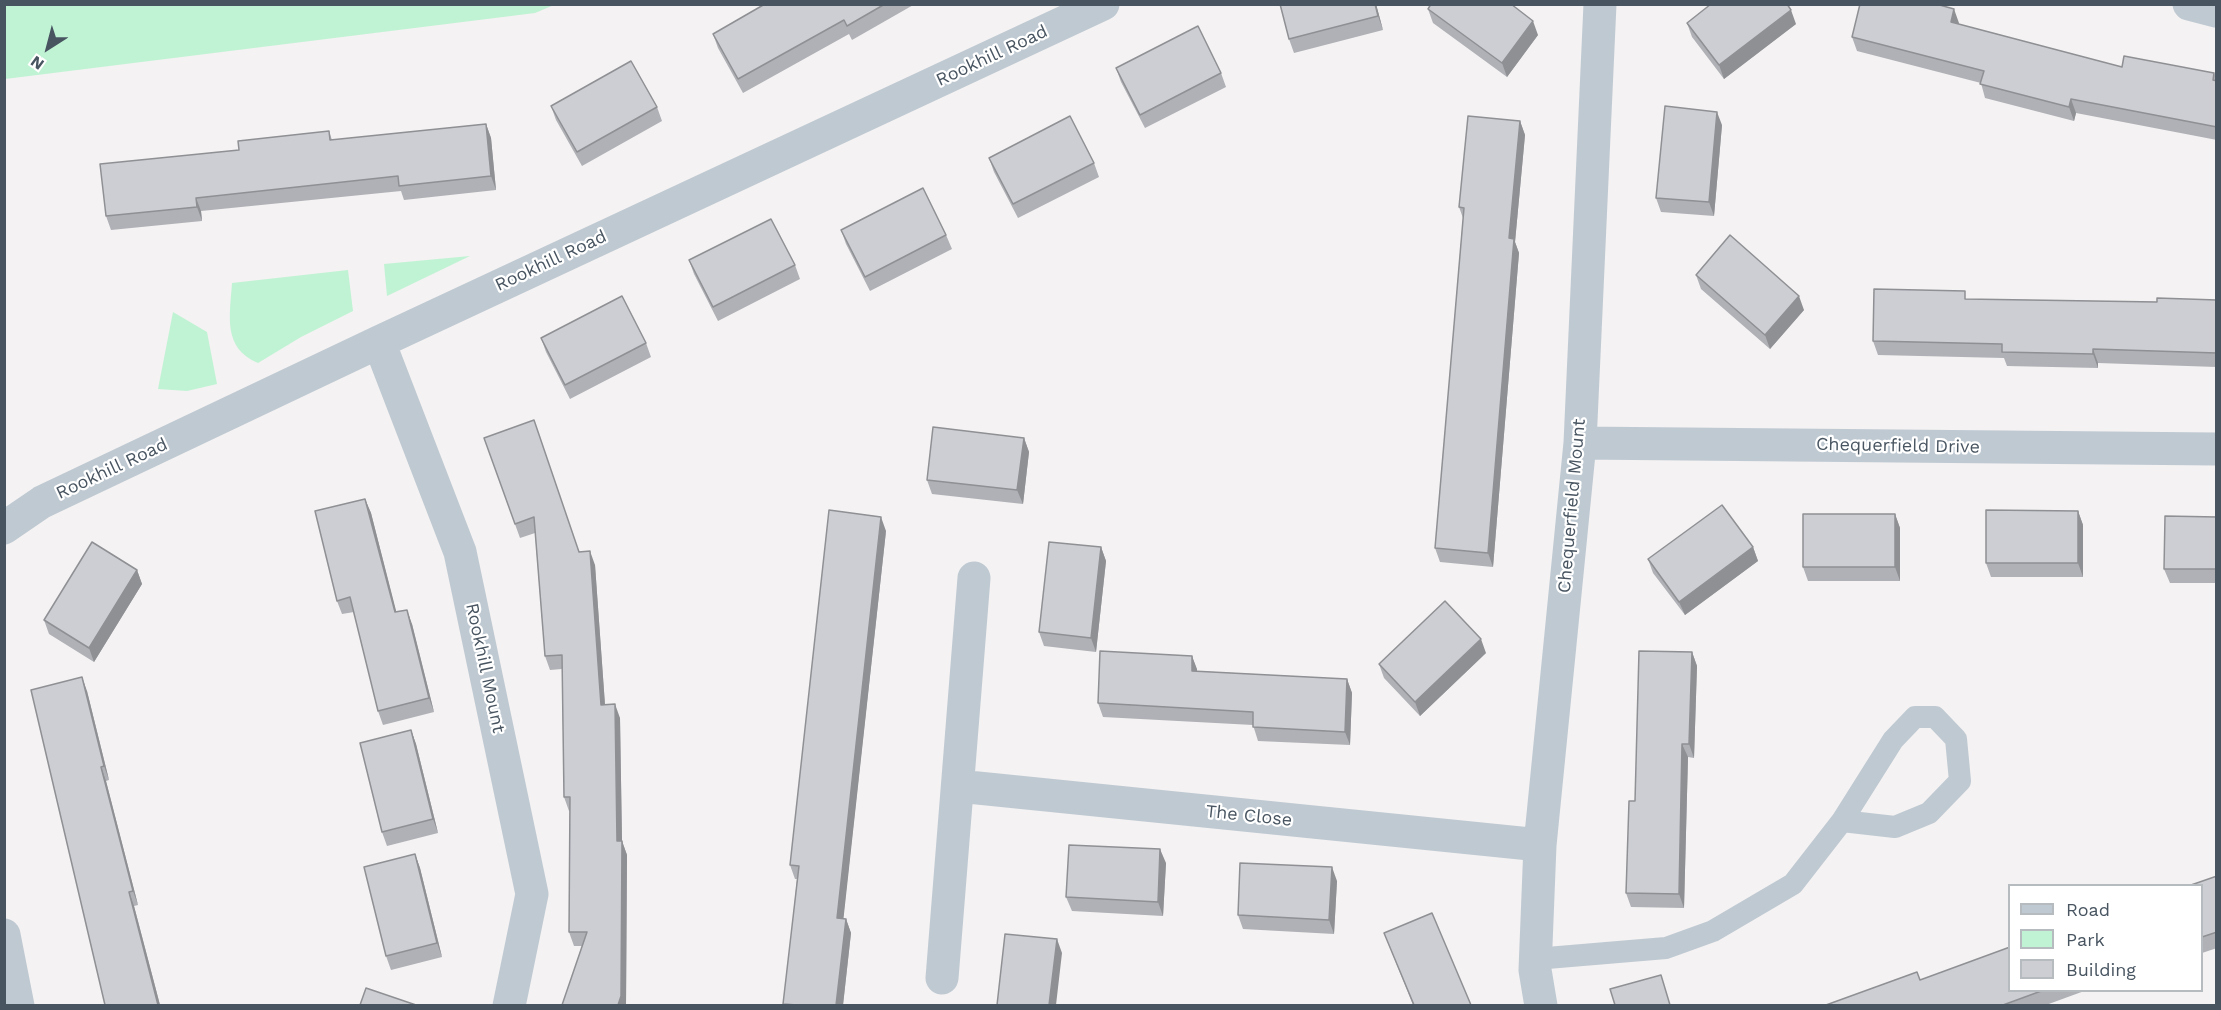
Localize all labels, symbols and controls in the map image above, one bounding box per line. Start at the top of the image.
north arrow [18,18,78,78]
street label: Rookhill Road [933,21,1051,91]
text: N [27,52,48,74]
street label: Rookhill Road [492,226,610,296]
street label: Chequerfield Mount [1554,418,1590,594]
street label: Rookhill Road [53,434,171,504]
street label: Chequerfield Drive [1816,434,1980,458]
street label: Rookhill Mount [461,601,509,735]
street label: The Close [1205,801,1293,831]
legend [2008,884,2203,992]
text: Road [2066,899,2110,920]
text: Park [2066,929,2105,950]
text: Building [2066,959,2136,980]

